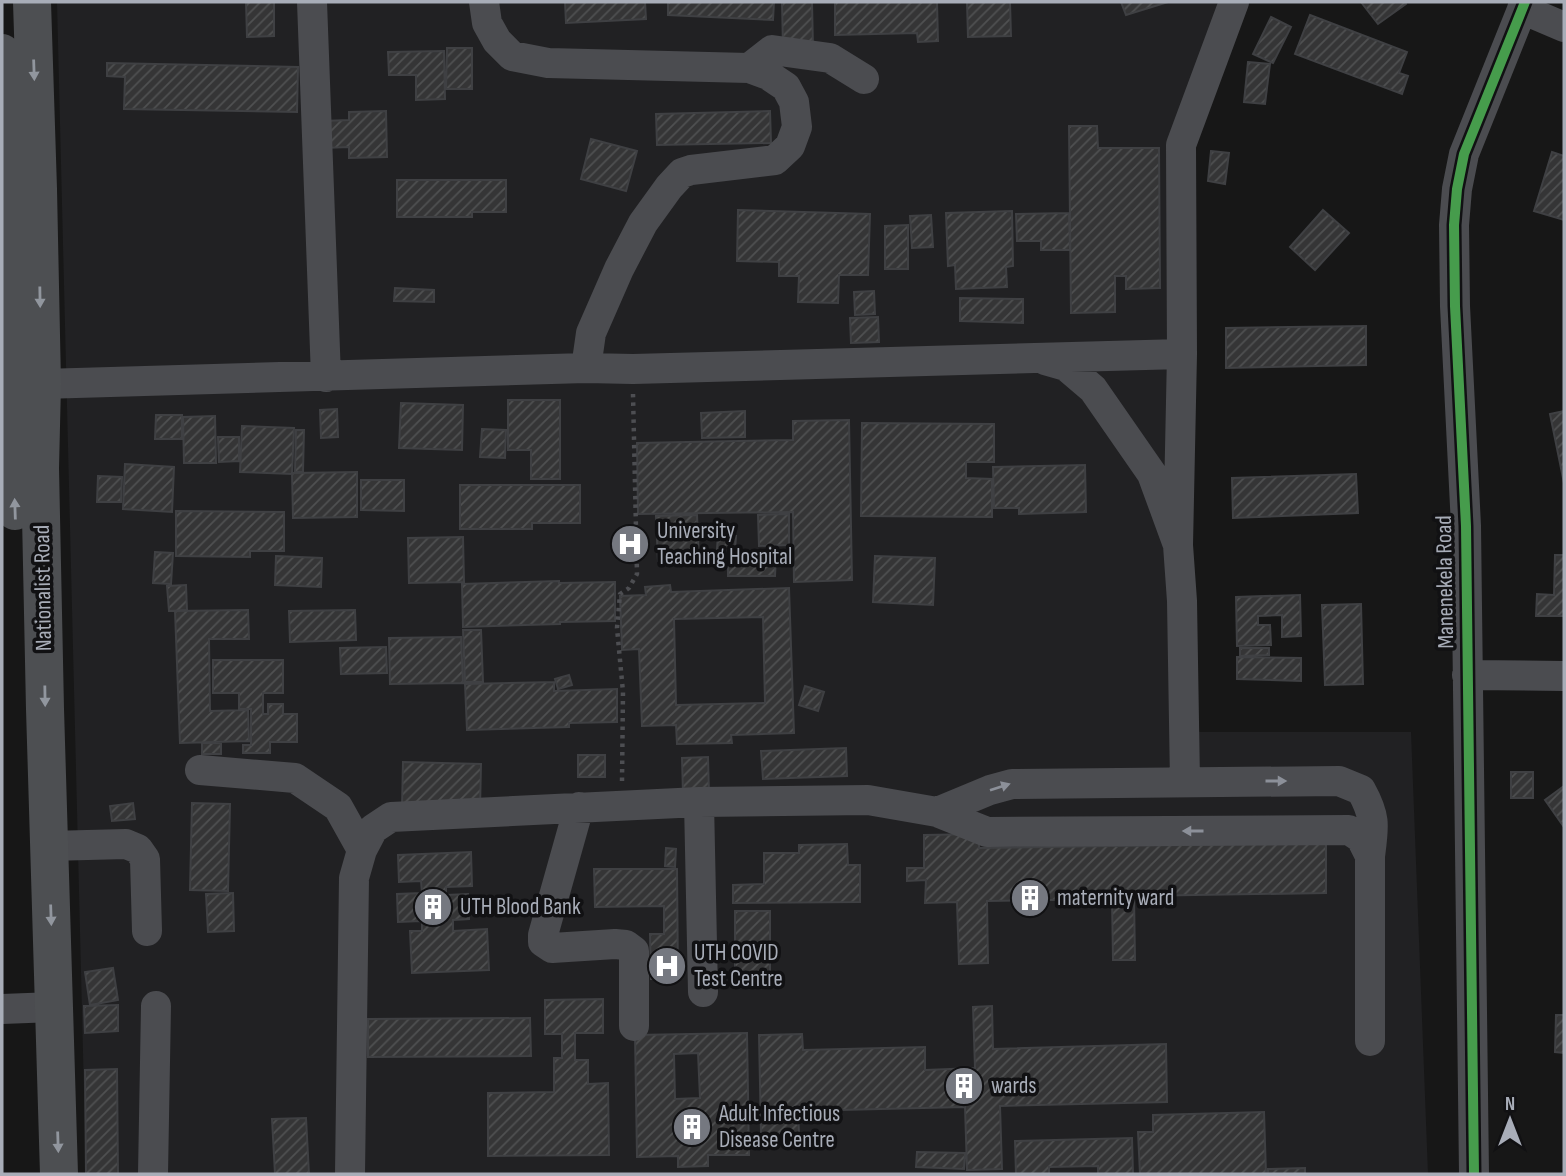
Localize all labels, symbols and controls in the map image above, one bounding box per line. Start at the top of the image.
one-way arrow [29,59,40,81]
one-way arrow [34,287,46,309]
one-way arrow [9,498,21,520]
street label: Manenekela Road [1430,515,1460,649]
place label: University Teaching Hospital [657,517,792,571]
hospital icon: University Teaching Hospital [609,523,651,565]
street label: Nationalist Road [28,525,58,651]
one-way arrow [39,686,51,708]
one-way arrow [1265,776,1287,787]
one-way arrow [990,782,1011,792]
one-way arrow [1182,825,1204,837]
building icon: maternity ward [1009,877,1051,919]
place label: maternity ward [1057,884,1174,912]
building icon: UTH Blood Bank [412,886,454,928]
place label: UTH Blood Bank [460,893,581,921]
one-way arrow [46,904,57,926]
place label: UTH COVID Test Centre [694,939,783,993]
hospital icon: UTH COVID Test Centre [646,945,688,987]
building icon: wards [943,1065,985,1107]
place label: wards [991,1072,1037,1100]
north arrow [1475,1085,1545,1155]
text: N [1505,1093,1515,1116]
place label: Adult Infectious Disease Centre [718,1100,840,1154]
building icon: Adult Infectious Disease Centre [671,1106,713,1148]
one-way arrow [52,1131,64,1153]

